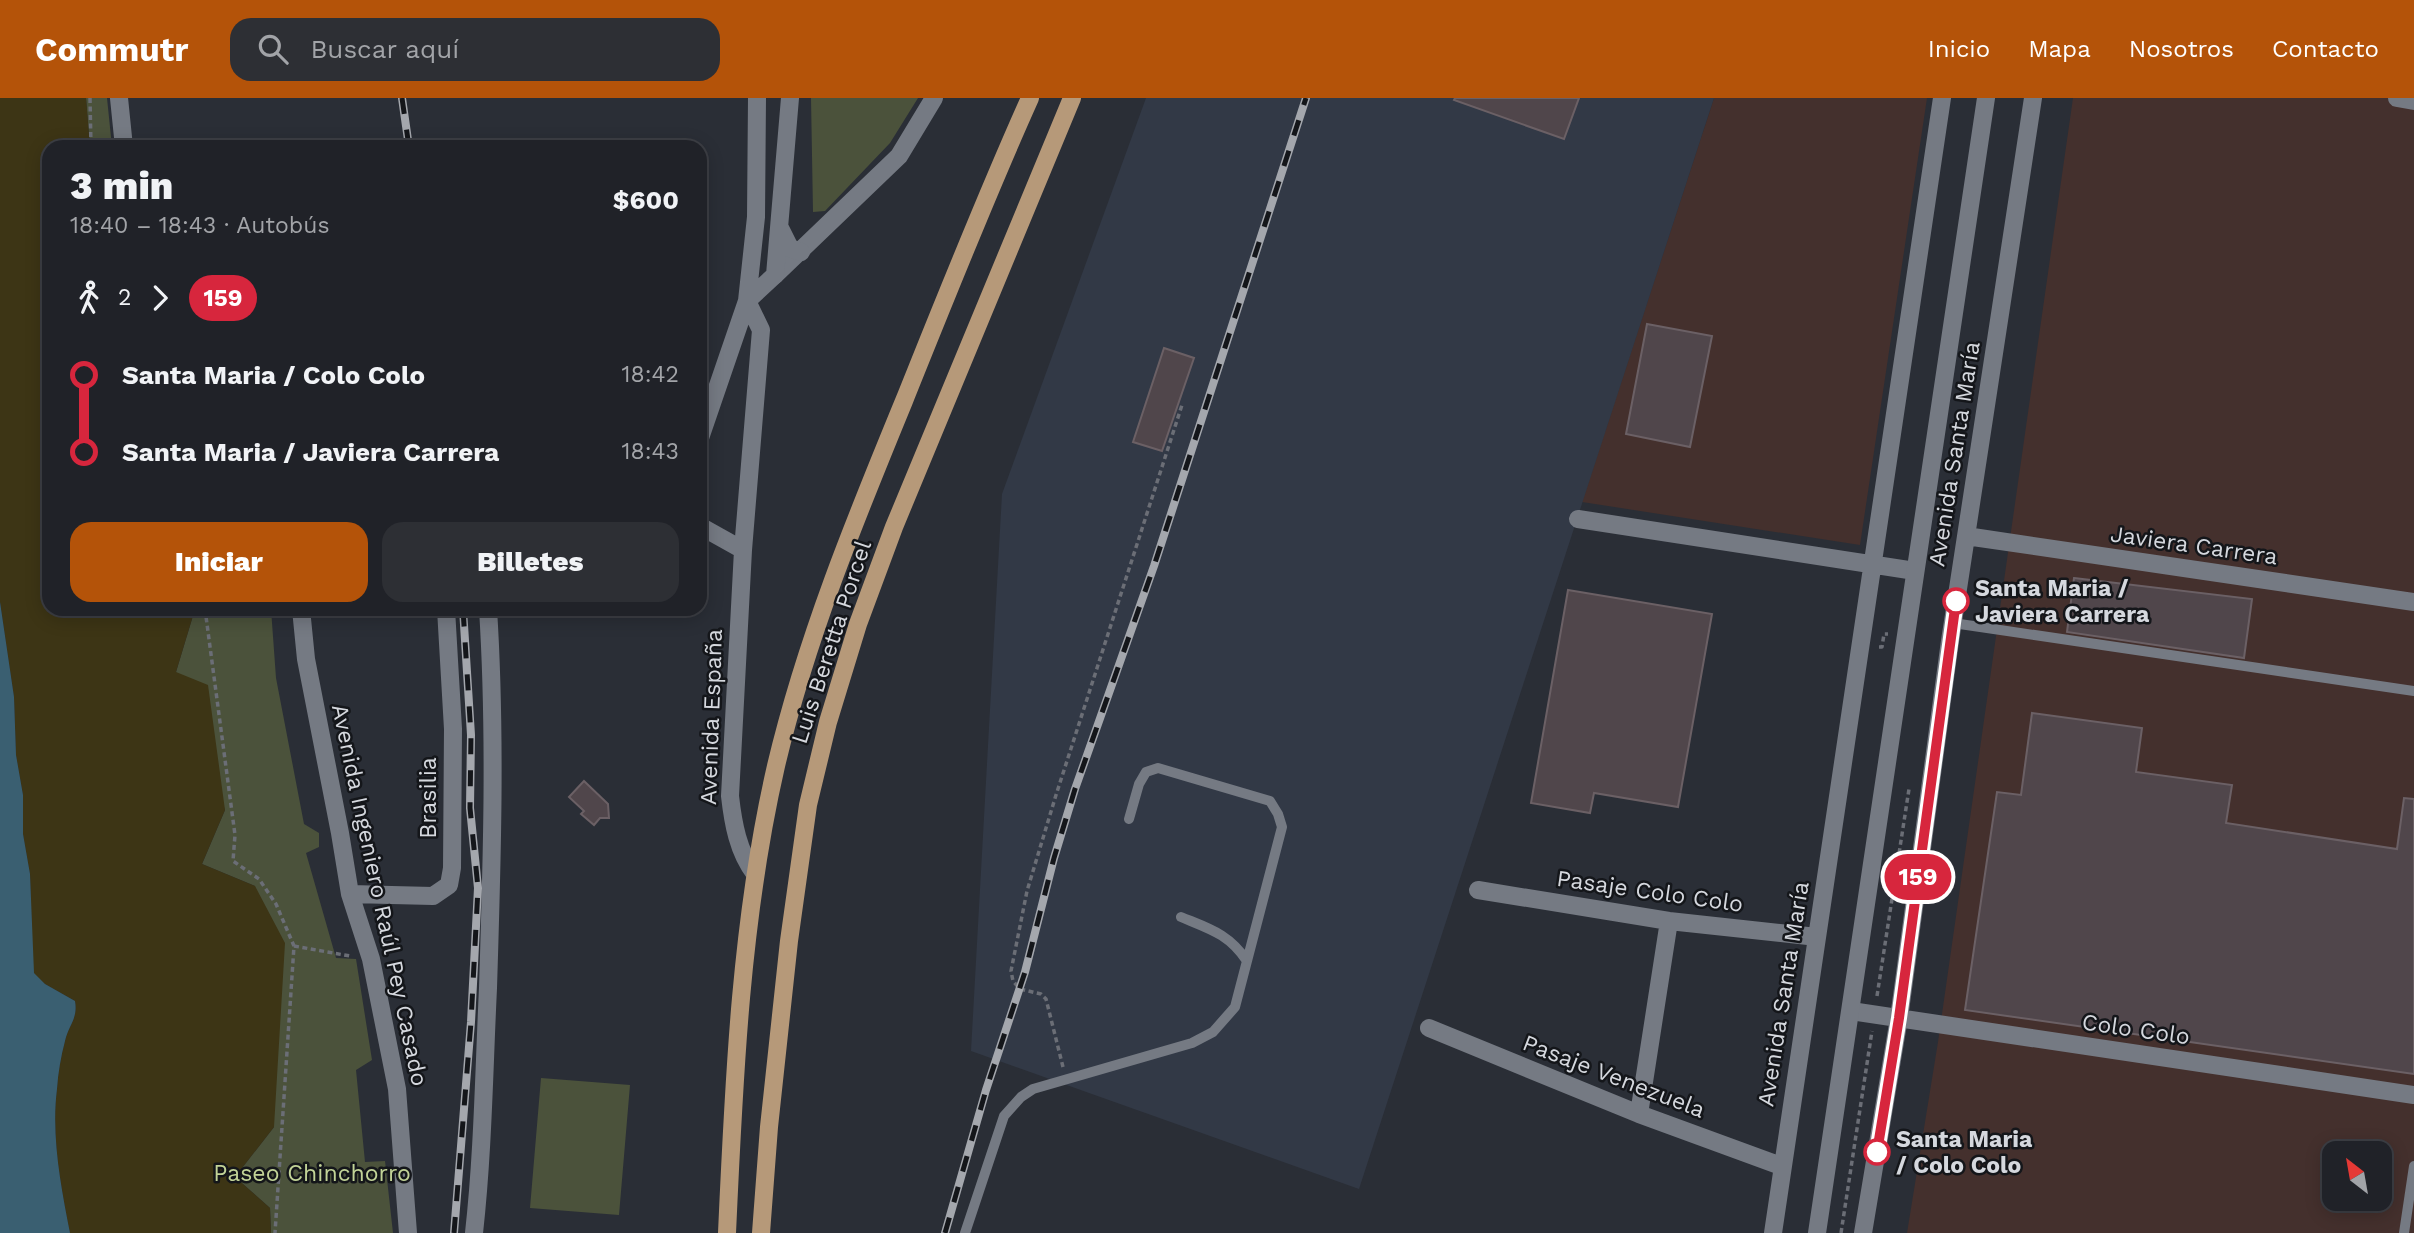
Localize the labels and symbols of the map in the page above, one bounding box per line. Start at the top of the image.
street label: Avenida Santa María [1923,340,1986,568]
street label: Javiera Carrera [2109,520,2279,571]
street label: Luis Beretta Porcel [786,537,877,747]
place label: Santa Maria / Javiera Carrera [1975,575,2150,628]
marker: Santa Maria / Javiera Carrera [1943,588,1969,614]
street label: Avenida España [695,628,728,806]
street label: Avenida Ingeniero Raúl Pey Casado [326,702,433,1089]
street label: Brasilia [415,757,442,839]
line badge: 159 [1878,854,1958,900]
street label: Pasaje Colo Colo [1555,865,1745,918]
street label: Avenida Santa María [1752,880,1815,1108]
street label: Colo Colo [2080,1009,2192,1050]
street label: Pasaje Venezuela [1519,1029,1709,1124]
place label: Santa Maria / Colo Colo [1896,1126,2033,1179]
marker: Santa Maria / Colo Colo [1864,1139,1890,1165]
north arrow [2322,1141,2392,1211]
park label: Paseo Chinchorro [213,1160,411,1187]

